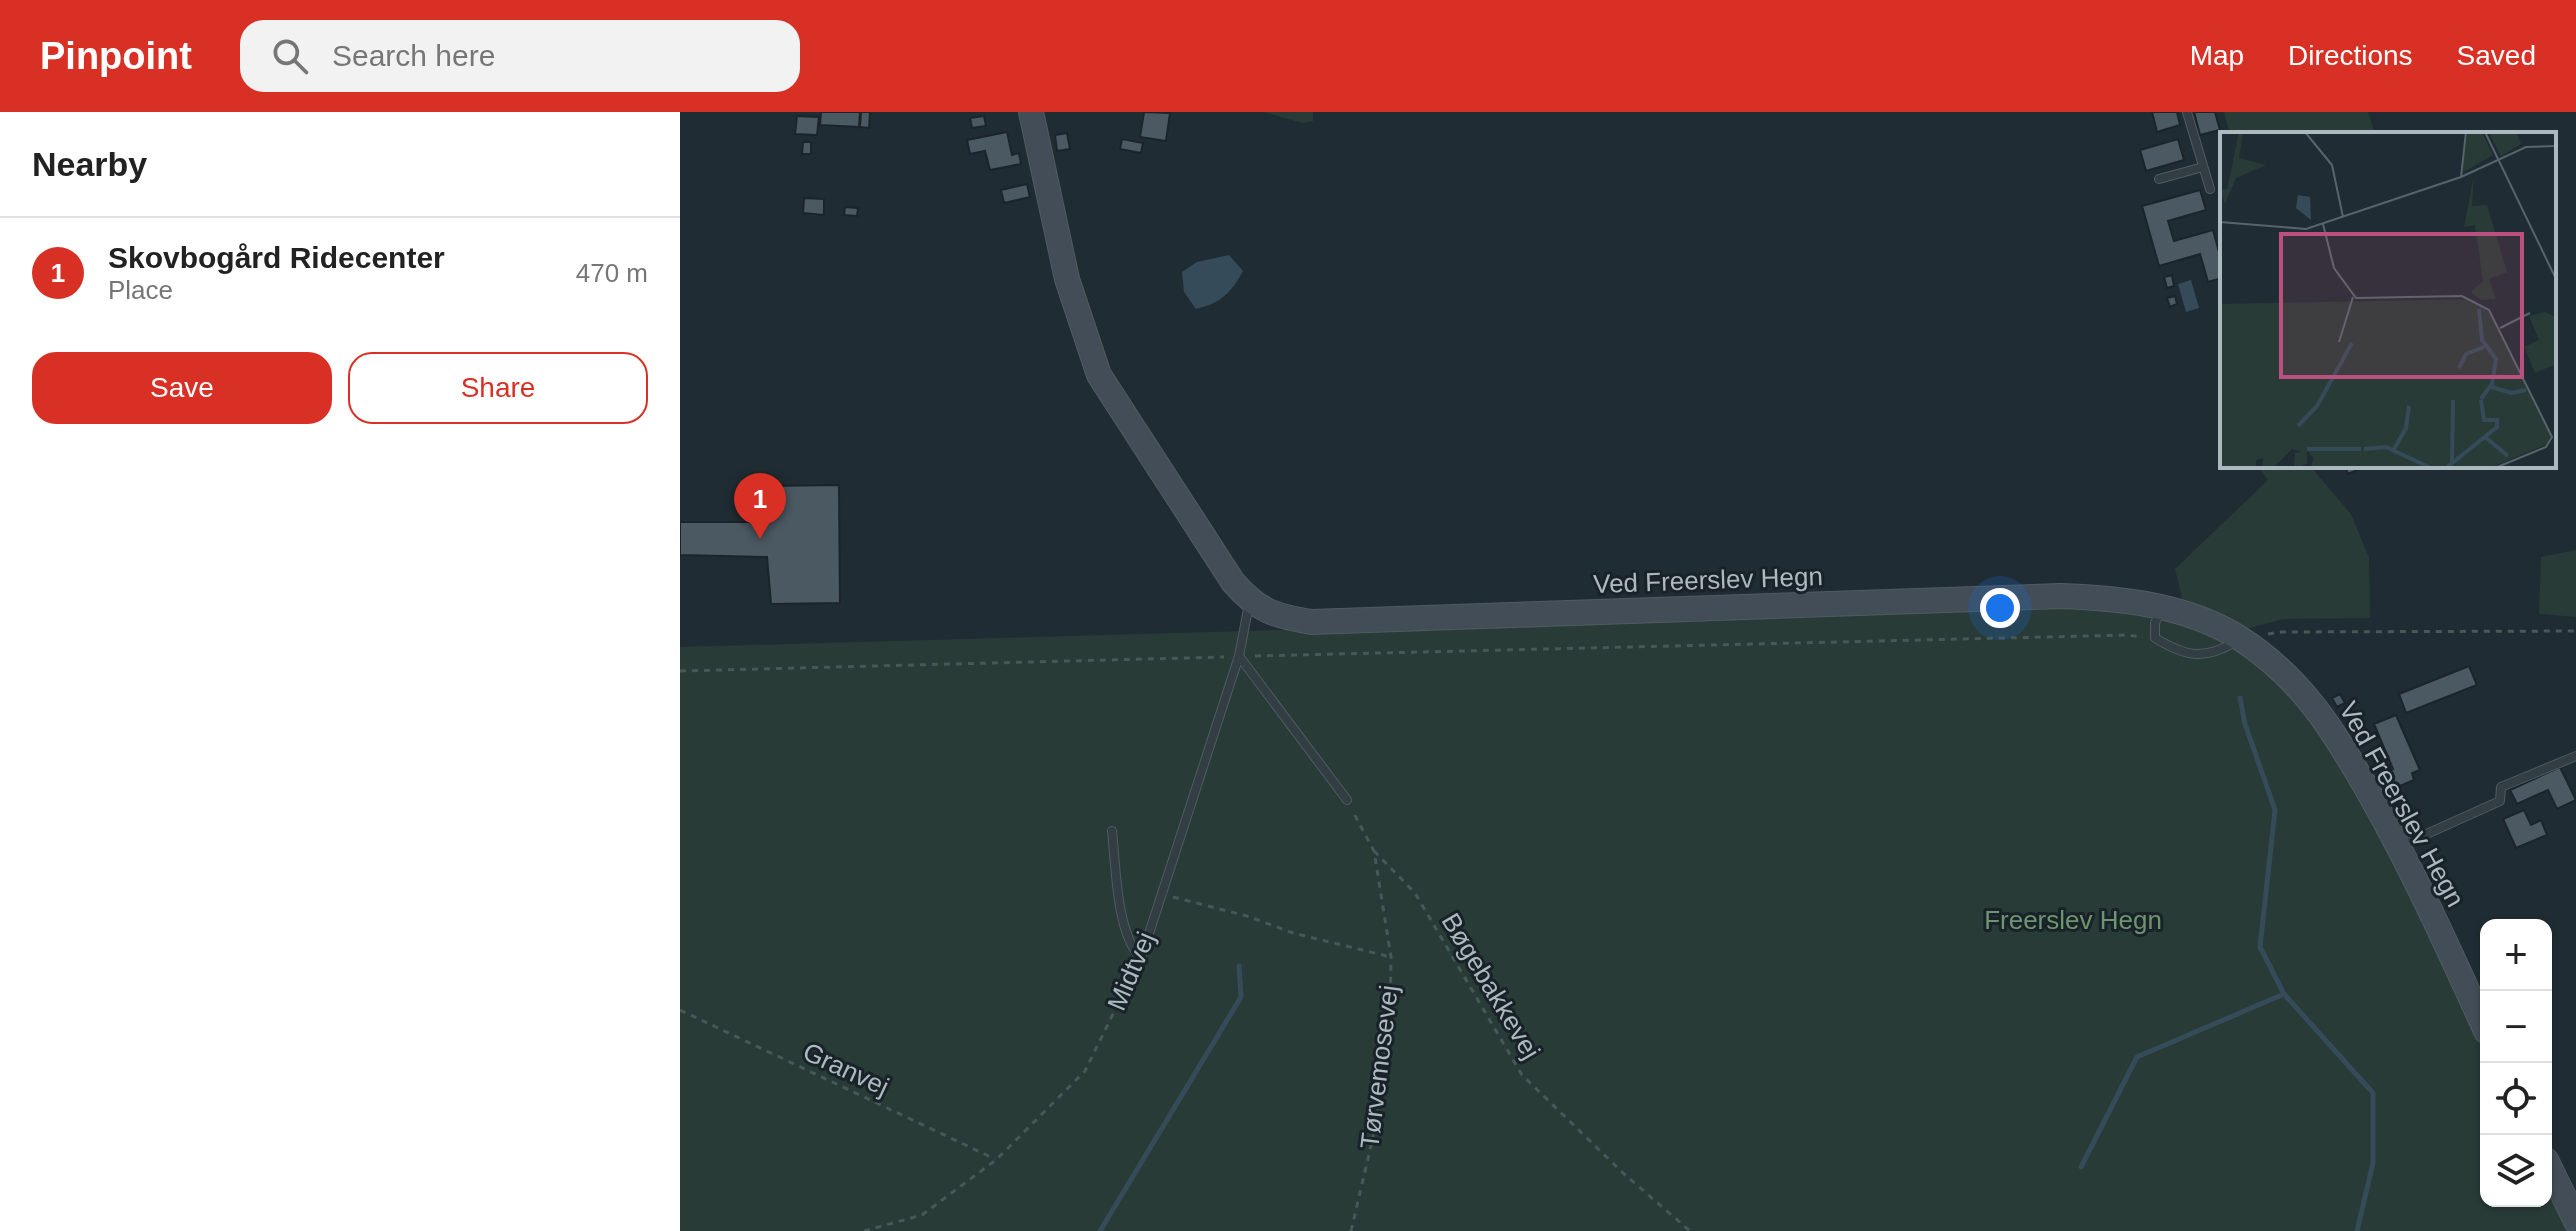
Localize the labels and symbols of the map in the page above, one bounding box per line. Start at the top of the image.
inset map [2220,132,2556,468]
pin: 1 [734,473,786,539]
street label: Ved Freerslev Hegn [1593,561,1823,599]
your location [1980,588,2020,628]
street label: Ved Freerslev Hegn [2333,696,2471,912]
park label: Freerslev Hegn [1984,905,2162,935]
street label: Bøgebakkevej [1436,908,1546,1064]
street label: Midtvej [1101,927,1161,1015]
street label: Tørvemosevej [1354,983,1404,1151]
street label: Granvej [798,1036,894,1102]

